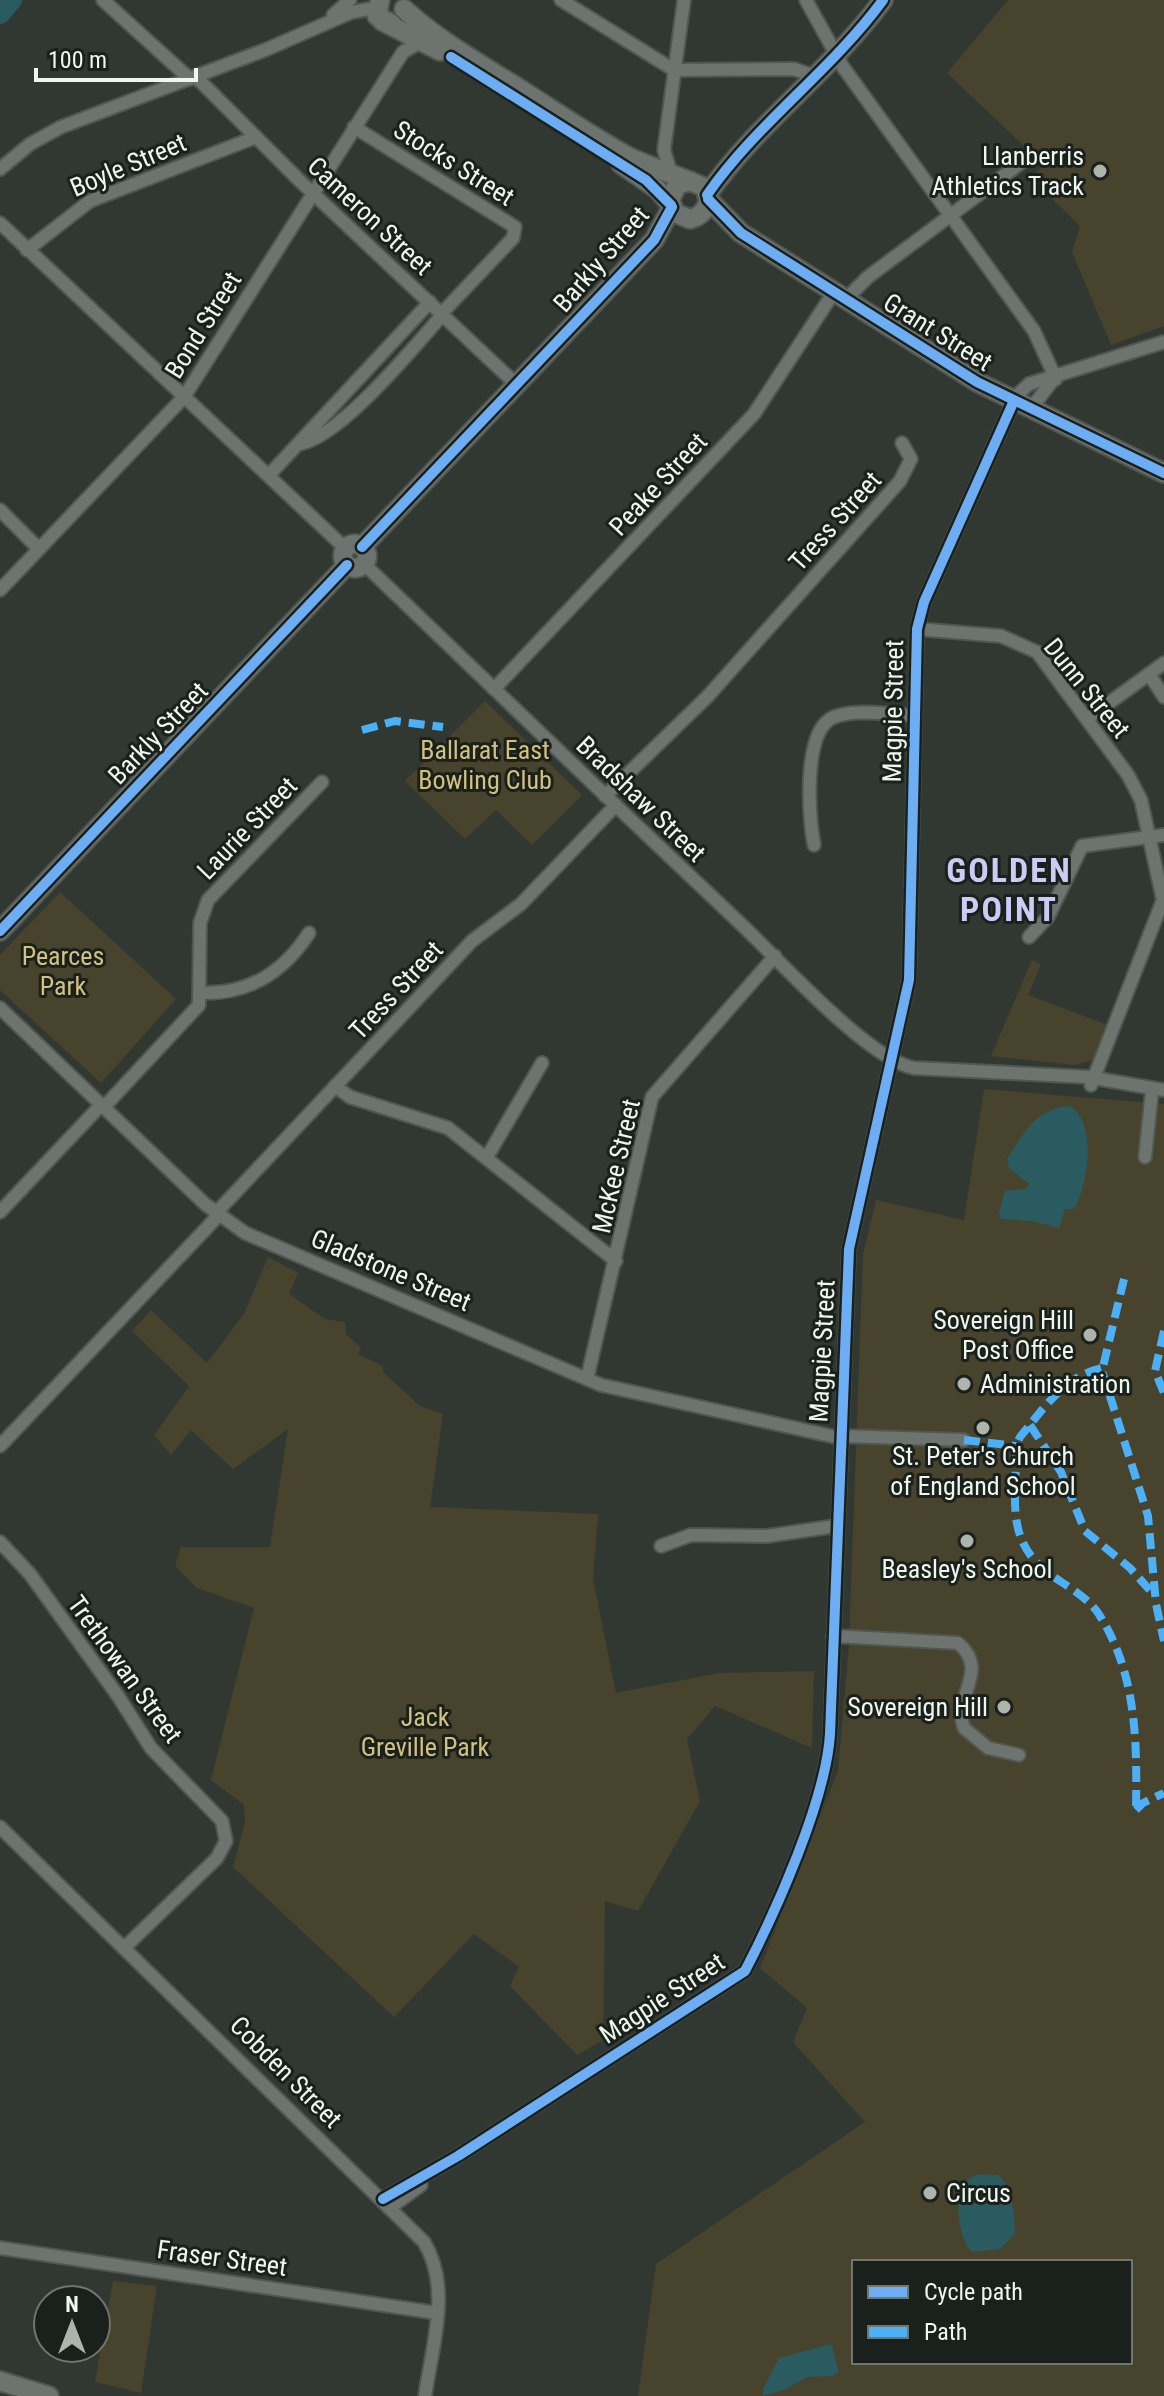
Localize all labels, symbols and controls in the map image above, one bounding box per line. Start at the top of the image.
scale bar [36,32,196,82]
text: 100 m [48,46,107,74]
street label: Stocks Street [388,114,520,212]
street label: Boyle Street [66,127,190,203]
place label: Llanberris Athletics Track [932,141,1084,201]
street label: Cameron Street [302,151,438,281]
marker: Llanberris Athletics Track [1091,162,1109,180]
street label: Barkly Street [547,200,655,318]
street label: Bond Street [159,266,247,384]
street label: Grant Street [878,287,998,377]
street label: Peake Street [603,426,713,542]
street label: Tress Street [783,465,887,577]
street label: Dunn Street [1038,632,1136,744]
street label: Magpie Street [877,639,909,783]
street label: Barkly Street [102,676,214,790]
street label: Bradshaw Street [570,730,712,868]
park label: Ballarat East Bowling Club [418,735,552,795]
street label: Laurie Street [191,771,303,885]
district label: GOLDEN POINT [946,850,1072,929]
street label: Tress Street [343,935,449,1045]
park label: Pearces Park [22,941,104,1001]
street label: McKee Street [586,1096,646,1236]
street label: Gladstone Street [307,1223,475,1317]
street label: Magpie Street [803,1279,841,1423]
place label: Sovereign Hill Post Office [933,1305,1074,1365]
marker: Sovereign Hill Post Office [1081,1326,1099,1344]
place label: Administration [980,1369,1131,1399]
marker: Administration [955,1375,973,1393]
marker: St. Peter's Church of England School [974,1419,992,1437]
place label: St. Peter's Church of England School [890,1441,1076,1501]
marker: Beasley's School [958,1532,976,1550]
place label: Beasley's School [881,1554,1053,1584]
street label: Trethowan Street [62,1590,188,1748]
place label: Sovereign Hill [847,1692,988,1722]
marker: Sovereign Hill [995,1698,1013,1716]
park label: Jack Greville Park [361,1702,490,1762]
street label: Magpie Street [594,1947,730,2049]
street label: Cobden Street [224,2010,348,2134]
place label: Circus [946,2178,1011,2208]
marker: Circus [921,2184,939,2202]
street label: Fraser Street [155,2234,289,2282]
legend [852,2260,1132,2364]
text: Cycle path [924,2278,1023,2306]
north arrow [32,2284,112,2364]
text: N [65,2292,79,2317]
text: Path [924,2318,967,2346]

